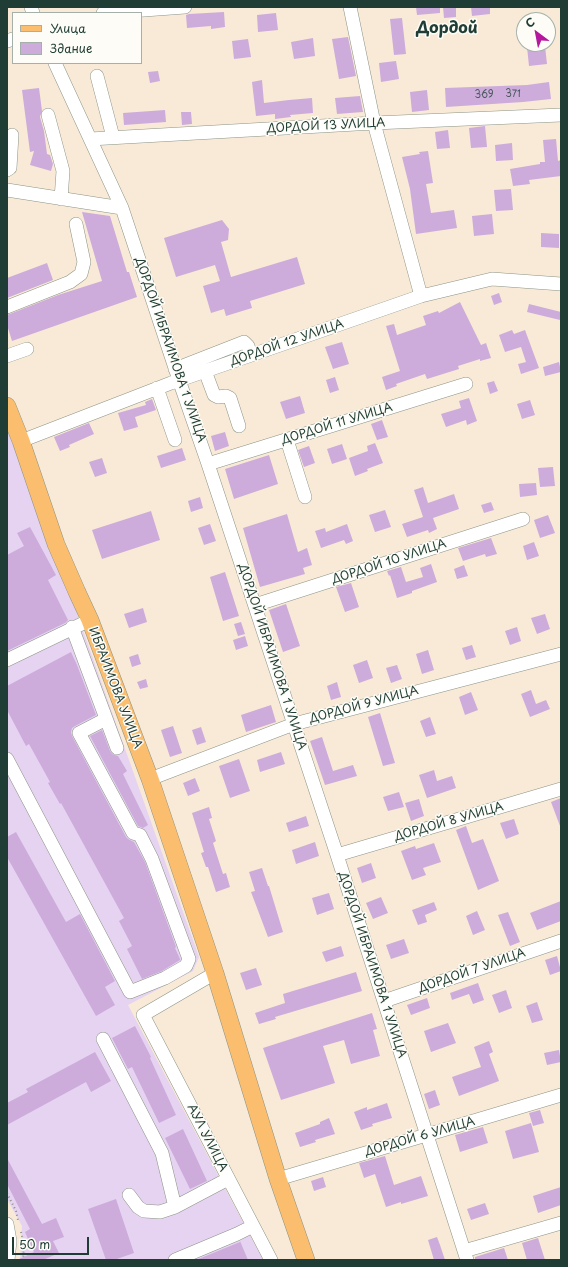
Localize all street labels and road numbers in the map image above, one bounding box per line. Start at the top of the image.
street label: ДОРДОЙ 13 УЛИЦА [266,116,386,136]
street label: ДОРДОЙ ИБРАИМОВА 1 УЛИЦА [131,255,209,445]
street label: ДОРДОЙ 12 УЛИЦА [228,317,346,369]
street label: ДОРДОЙ 11 УЛИЦА [280,400,394,448]
street label: ДОРДОЙ 10 УЛИЦА [330,537,448,587]
street label: ДОРДОЙ ИБРАИМОВА 1 УЛИЦА [235,562,309,752]
street label: ИБРАИМОВА УЛИЦА [85,625,145,751]
street label: ДОРДОЙ 9 УЛИЦА [308,683,420,727]
street label: ДОРДОЙ 8 УЛИЦА [393,800,505,844]
street label: ДОРДОЙ ИБРАИМОВА 1 УЛИЦА [335,870,409,1060]
street label: ДОРДОЙ 7 УЛИЦА [417,946,527,996]
street label: АУЛ УЛИЦА [184,1102,230,1174]
street label: ДОРДОЙ 6 УЛИЦА [363,1114,477,1160]

